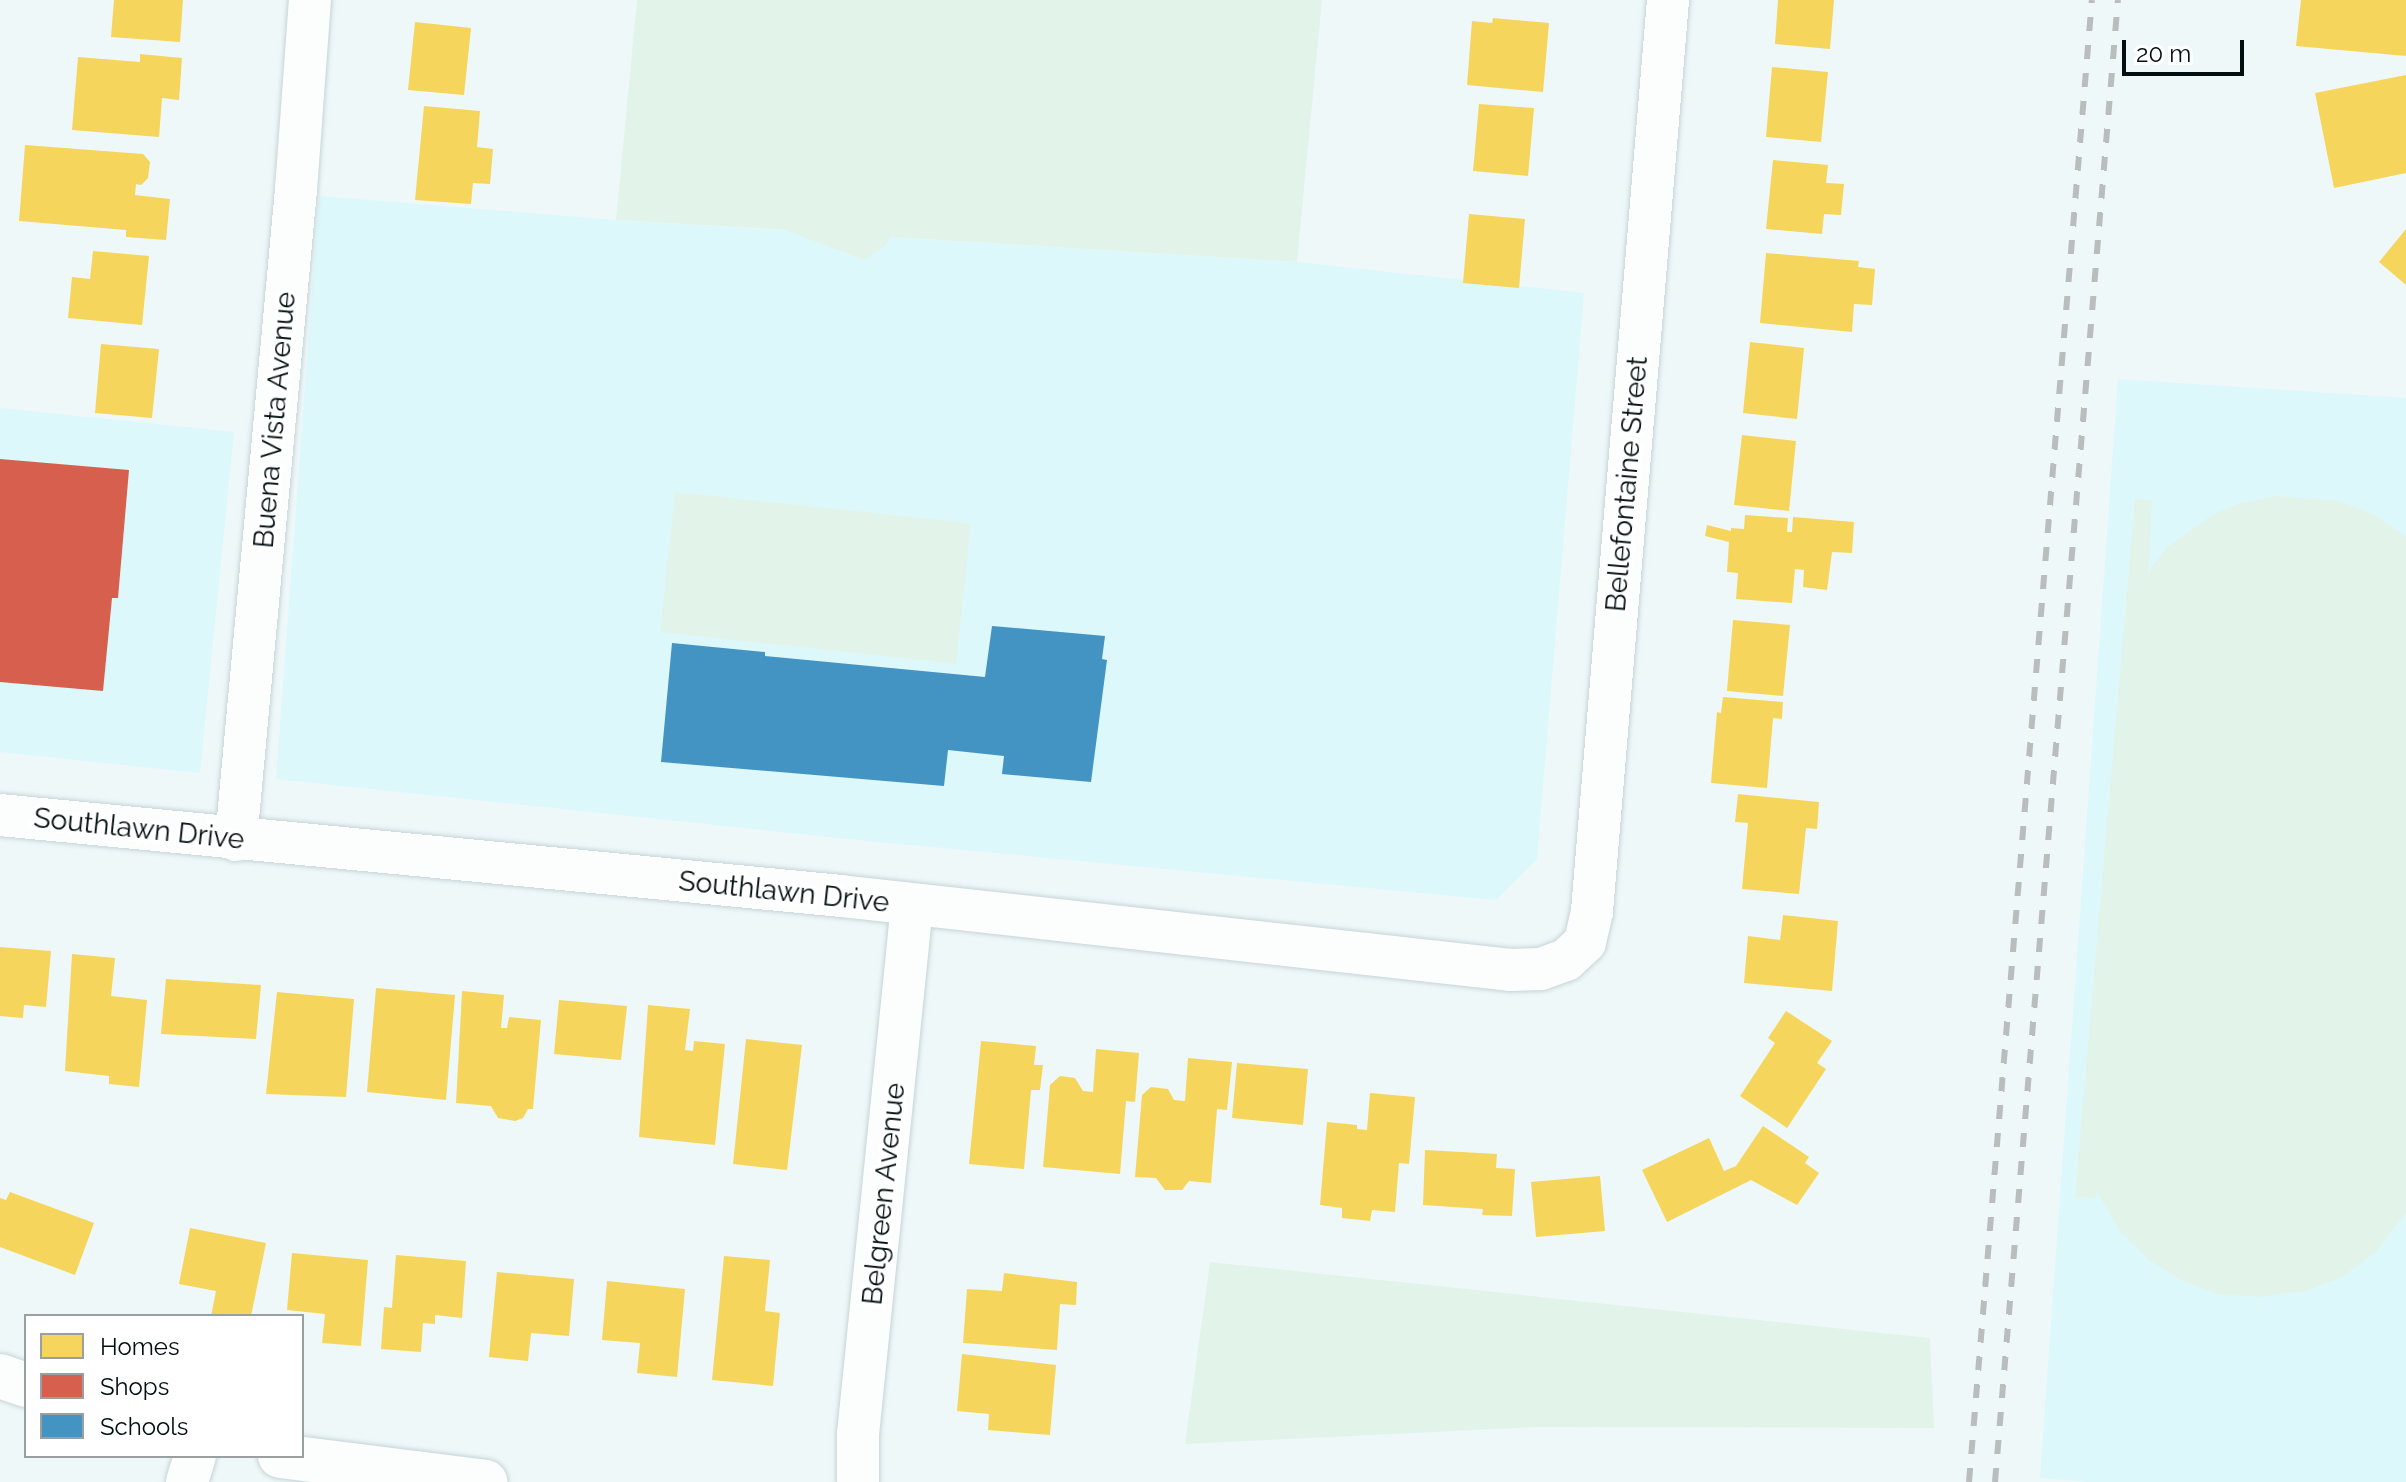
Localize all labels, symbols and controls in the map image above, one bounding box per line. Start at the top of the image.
scale bar [2126,24,2248,74]
text: 20 m [2136,39,2191,68]
street label: Buena Vista Avenue [247,289,303,551]
street label: Bellefontaine Street [1599,355,1655,613]
street label: Southlawn Drive [32,801,246,857]
street label: Southlawn Drive [677,864,891,920]
street label: Belgreen Avenue [856,1081,912,1307]
legend [24,1314,304,1458]
text: Homes [100,1332,180,1361]
text: Shops [100,1372,169,1401]
text: Schools [100,1412,188,1441]

